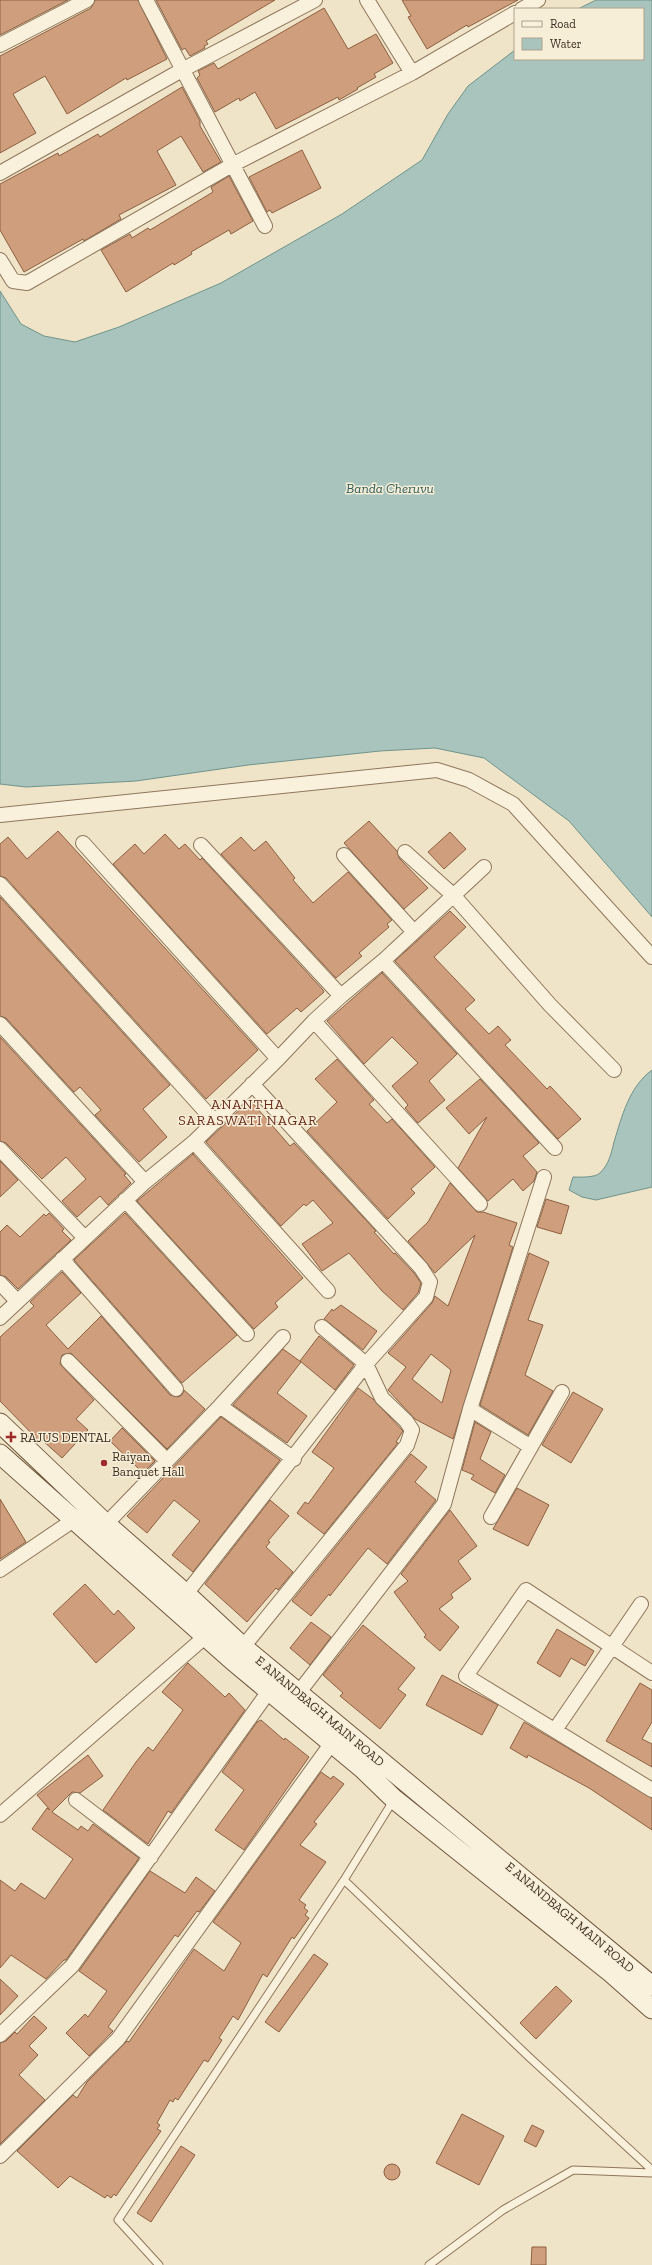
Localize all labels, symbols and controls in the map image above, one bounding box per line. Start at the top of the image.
legend [514,8,644,60]
text: Road [550,17,576,31]
text: Water [550,37,582,51]
water label: Banda Cheruvu [346,480,434,497]
district label: ANANTHA SARASWATI NAGAR [178,1096,318,1129]
place label: RAJUS DENTAL [20,1430,111,1445]
marker: RAJUS DENTAL [5,1431,17,1443]
place label: Raiyan Banquet Hall [112,1449,185,1479]
marker: Raiyan Banquet Hall [99,1458,109,1468]
street label: E ANANDBAGH MAIN ROAD [252,1653,388,1769]
street label: E ANANDBAGH MAIN ROAD [502,1859,638,1975]

